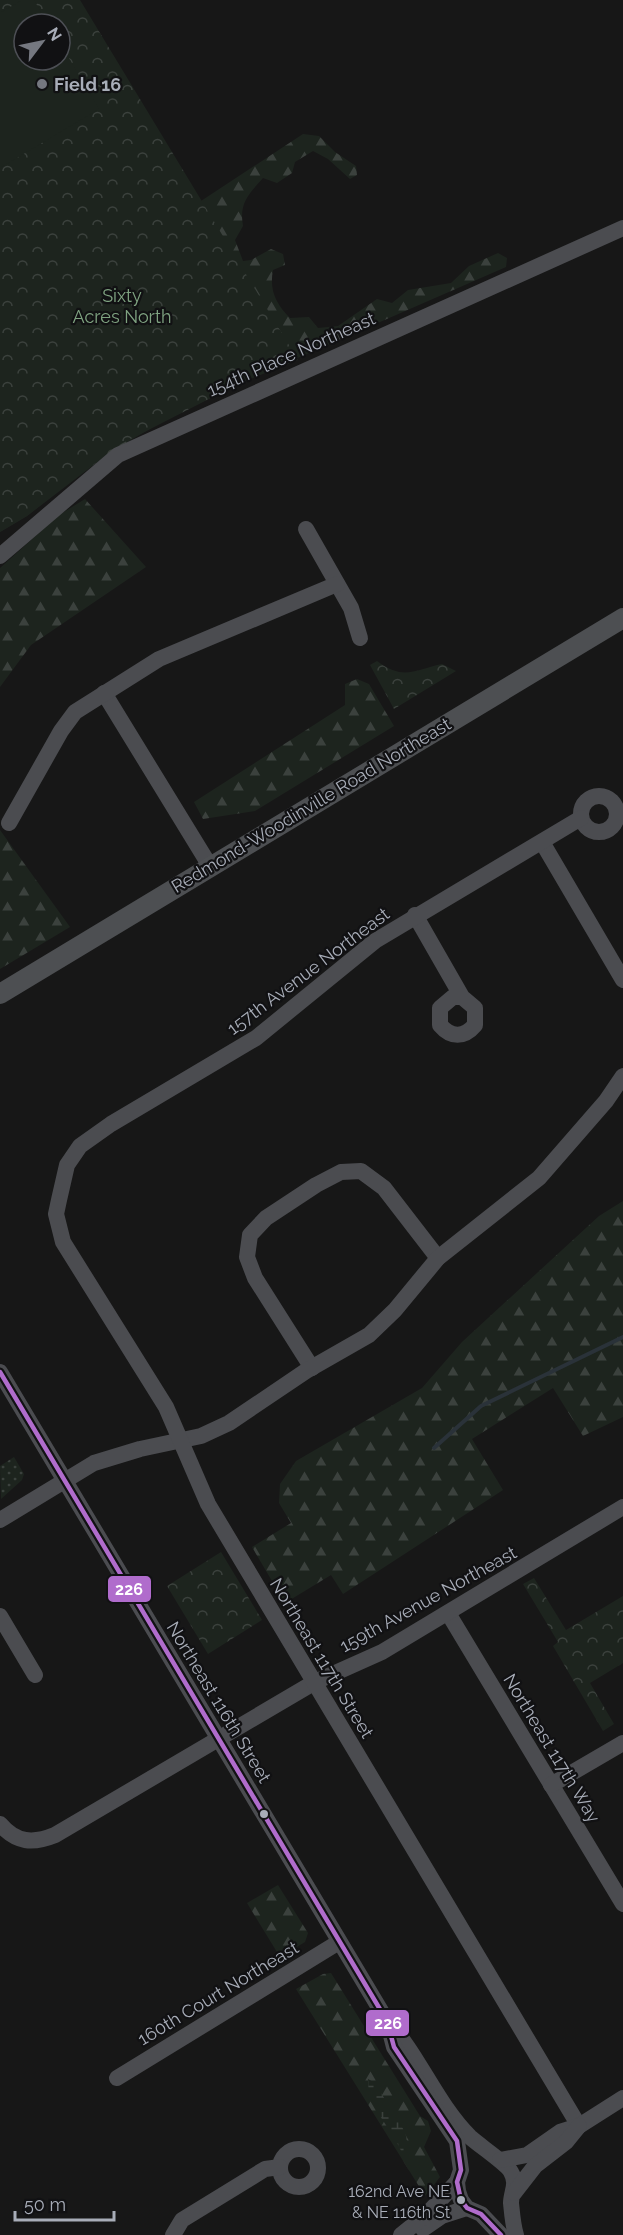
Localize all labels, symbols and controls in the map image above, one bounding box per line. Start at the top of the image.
north arrow [12,12,72,72]
text: N [43,24,66,45]
place label: Field 16 [54,74,121,95]
marker: Field 16 [35,77,49,91]
park label: Sixty Acres North [73,285,171,327]
street label: 154th Place Northeast [204,307,378,401]
street label: Redmond-Woodinville Road Northeast [168,713,454,897]
street label: 157th Avenue Northeast [223,903,393,1039]
street label: 159th Avenue Northeast [336,1542,520,1656]
street label: Northeast 117th Street [266,1574,378,1742]
line badge: 226 [107,1575,152,1603]
text: 226 [115,1580,143,1599]
street label: Northeast 116th Street [163,1618,275,1786]
street label: Northeast 117th Way [499,1670,605,1826]
unlabelled marker [258,1808,270,1820]
street label: 160th Court Northeast [134,1937,302,2049]
line badge: 226 [365,2009,410,2037]
text: 226 [374,2014,402,2033]
place label: 162nd Ave NE & NE 116th St [348,2182,451,2222]
scale bar [15,2184,114,2222]
text: 50 m [24,2194,66,2215]
marker: 162nd Ave NE & NE 116th St [455,2194,467,2206]

